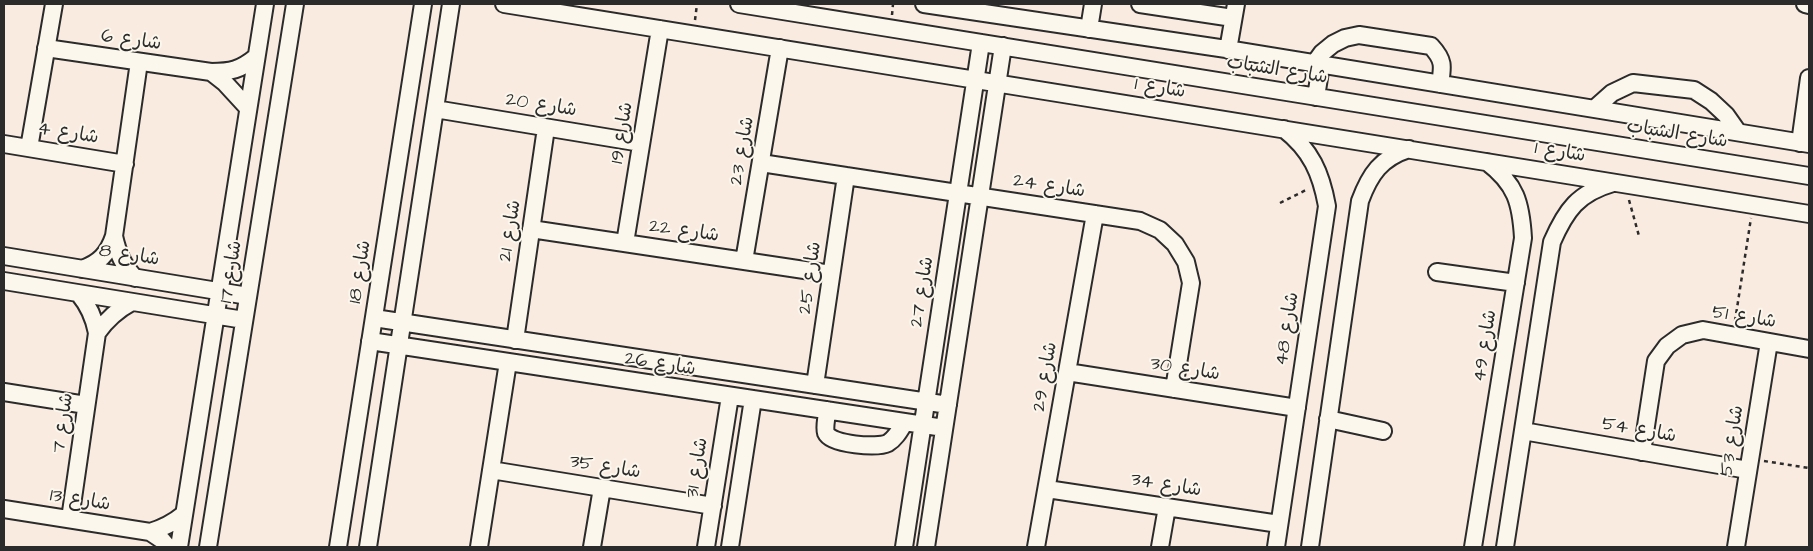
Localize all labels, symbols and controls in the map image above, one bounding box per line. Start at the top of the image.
street label: شارع 6 [99,25,163,57]
street label: شارع الشباب [1225,52,1329,90]
street label: شارع 1 [1133,74,1187,104]
street label: شارع 20 [504,89,578,123]
street label: شارع 19 [607,101,639,165]
street label: شارع 23 [726,115,760,187]
street label: شارع الشباب [1625,116,1729,154]
street label: شارع 4 [36,118,100,150]
street label: شارع 1 [1533,138,1587,168]
street label: شارع 24 [1011,170,1087,204]
street label: شارع 21 [495,199,527,263]
street label: شارع 22 [648,216,720,248]
street label: شارع 17 [216,239,248,305]
street label: شارع 18 [345,239,377,305]
street label: شارع 8 [97,240,161,272]
street label: شارع 25 [795,240,827,316]
street label: شارع 27 [906,255,940,329]
street label: شارع 48 [1271,291,1305,367]
street label: شارع 51 [1710,302,1778,334]
street label: شارع 49 [1469,308,1503,384]
street label: شارع 29 [1029,340,1063,414]
street label: شارع 26 [623,348,697,382]
street label: شارع 30 [1148,353,1222,387]
street label: شارع 7 [49,392,79,454]
street label: شارع 53 [1716,404,1750,478]
street label: شارع 54 [1600,413,1678,449]
street label: شارع 31 [682,436,714,500]
street label: شارع 35 [568,451,642,485]
street label: شارع 34 [1129,469,1203,503]
street label: شارع 13 [48,485,112,517]

